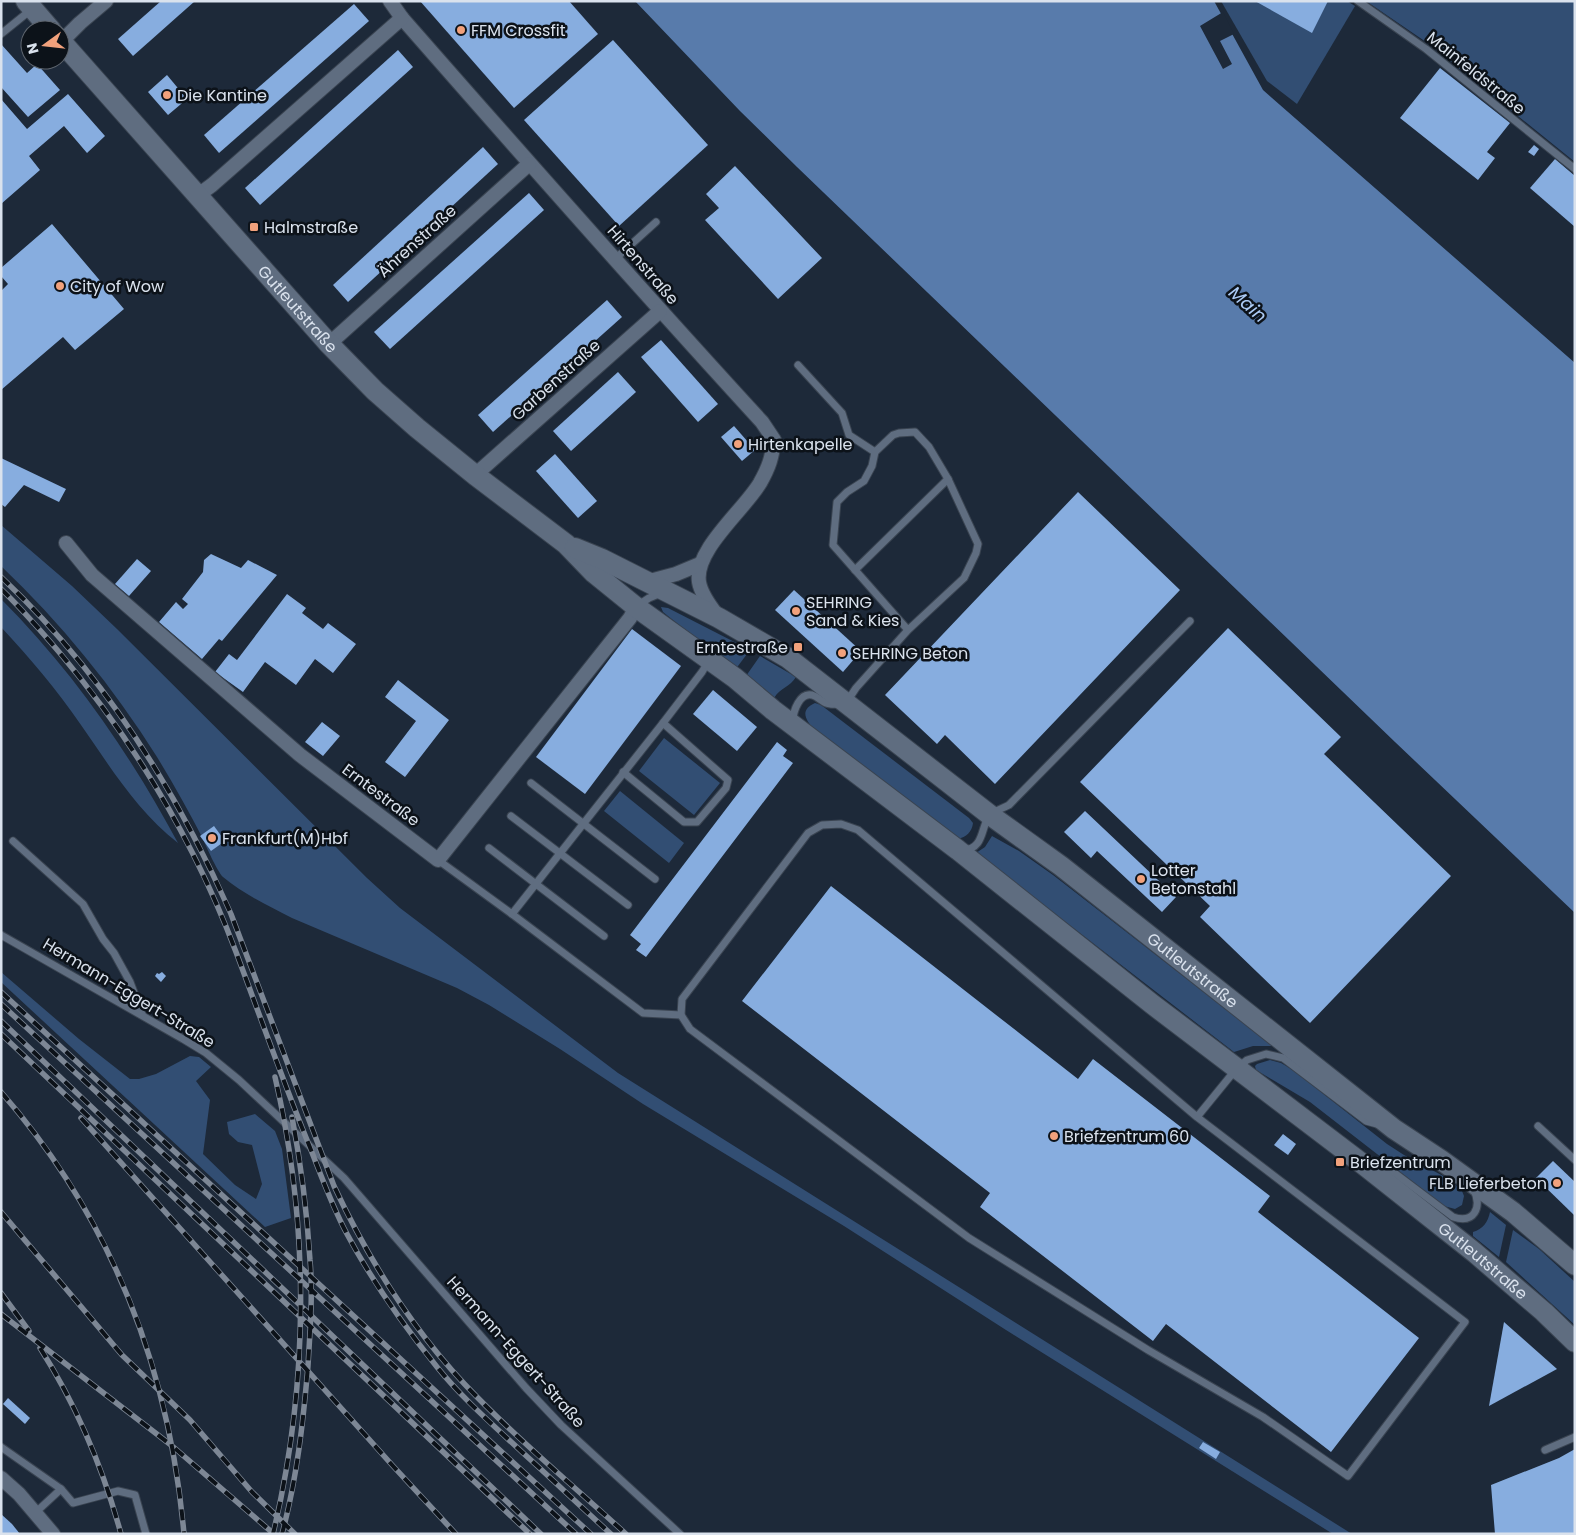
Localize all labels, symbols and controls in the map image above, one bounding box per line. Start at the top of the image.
place label: FFM Crossfit [471,19,566,42]
north arrow [20,20,70,70]
marker: FFM Crossfit [455,24,467,36]
street label: Mainfeldstraße [1422,26,1530,120]
text: N [21,41,43,56]
place label: Die Kantine [177,84,267,107]
marker: Die Kantine [161,89,173,101]
street label: Ährenstraße [373,199,462,283]
place label: Halmstraße [264,216,358,239]
street label: Hirtenstraße [602,220,684,310]
marker: Halmstraße [248,221,260,233]
street label: Gutleutstraße [253,260,343,358]
place label: City of Wow [70,275,164,298]
marker: City of Wow [54,280,66,292]
water label: Main [1223,280,1273,328]
street label: Garbenstraße [507,334,605,426]
place label: Hirtenkapelle [748,433,853,456]
marker: Hirtenkapelle [732,438,744,450]
place label: SEHRING Sand & Kies [806,591,899,632]
marker: SEHRING Sand & Kies [790,605,802,617]
place label: Erntestraße [696,636,788,659]
marker: Erntestraße [792,641,804,653]
place label: SEHRING Beton [852,642,968,665]
marker: SEHRING Beton [836,647,848,659]
street label: Erntestraße [337,758,425,832]
place label: Frankfurt(M)Hbf [222,827,348,850]
marker: Frankfurt(M)Hbf [206,832,218,844]
place label: Lotter Betonstahl [1151,859,1236,900]
marker: Lotter Betonstahl [1135,873,1147,885]
street label: Gutleutstraße [1142,927,1243,1013]
street label: Hermann-Eggert-Straße [39,932,219,1054]
place label: Briefzentrum 60 [1064,1125,1189,1148]
marker: Briefzentrum 60 [1048,1130,1060,1142]
place label: Briefzentrum [1350,1151,1451,1174]
marker: Briefzentrum [1334,1156,1346,1168]
place label: FLB Lieferbeton [1429,1172,1547,1195]
marker: FLB Lieferbeton [1551,1177,1563,1189]
street label: Gutleutstraße [1433,1217,1533,1305]
street label: Hermann-Eggert-Straße [442,1271,590,1433]

